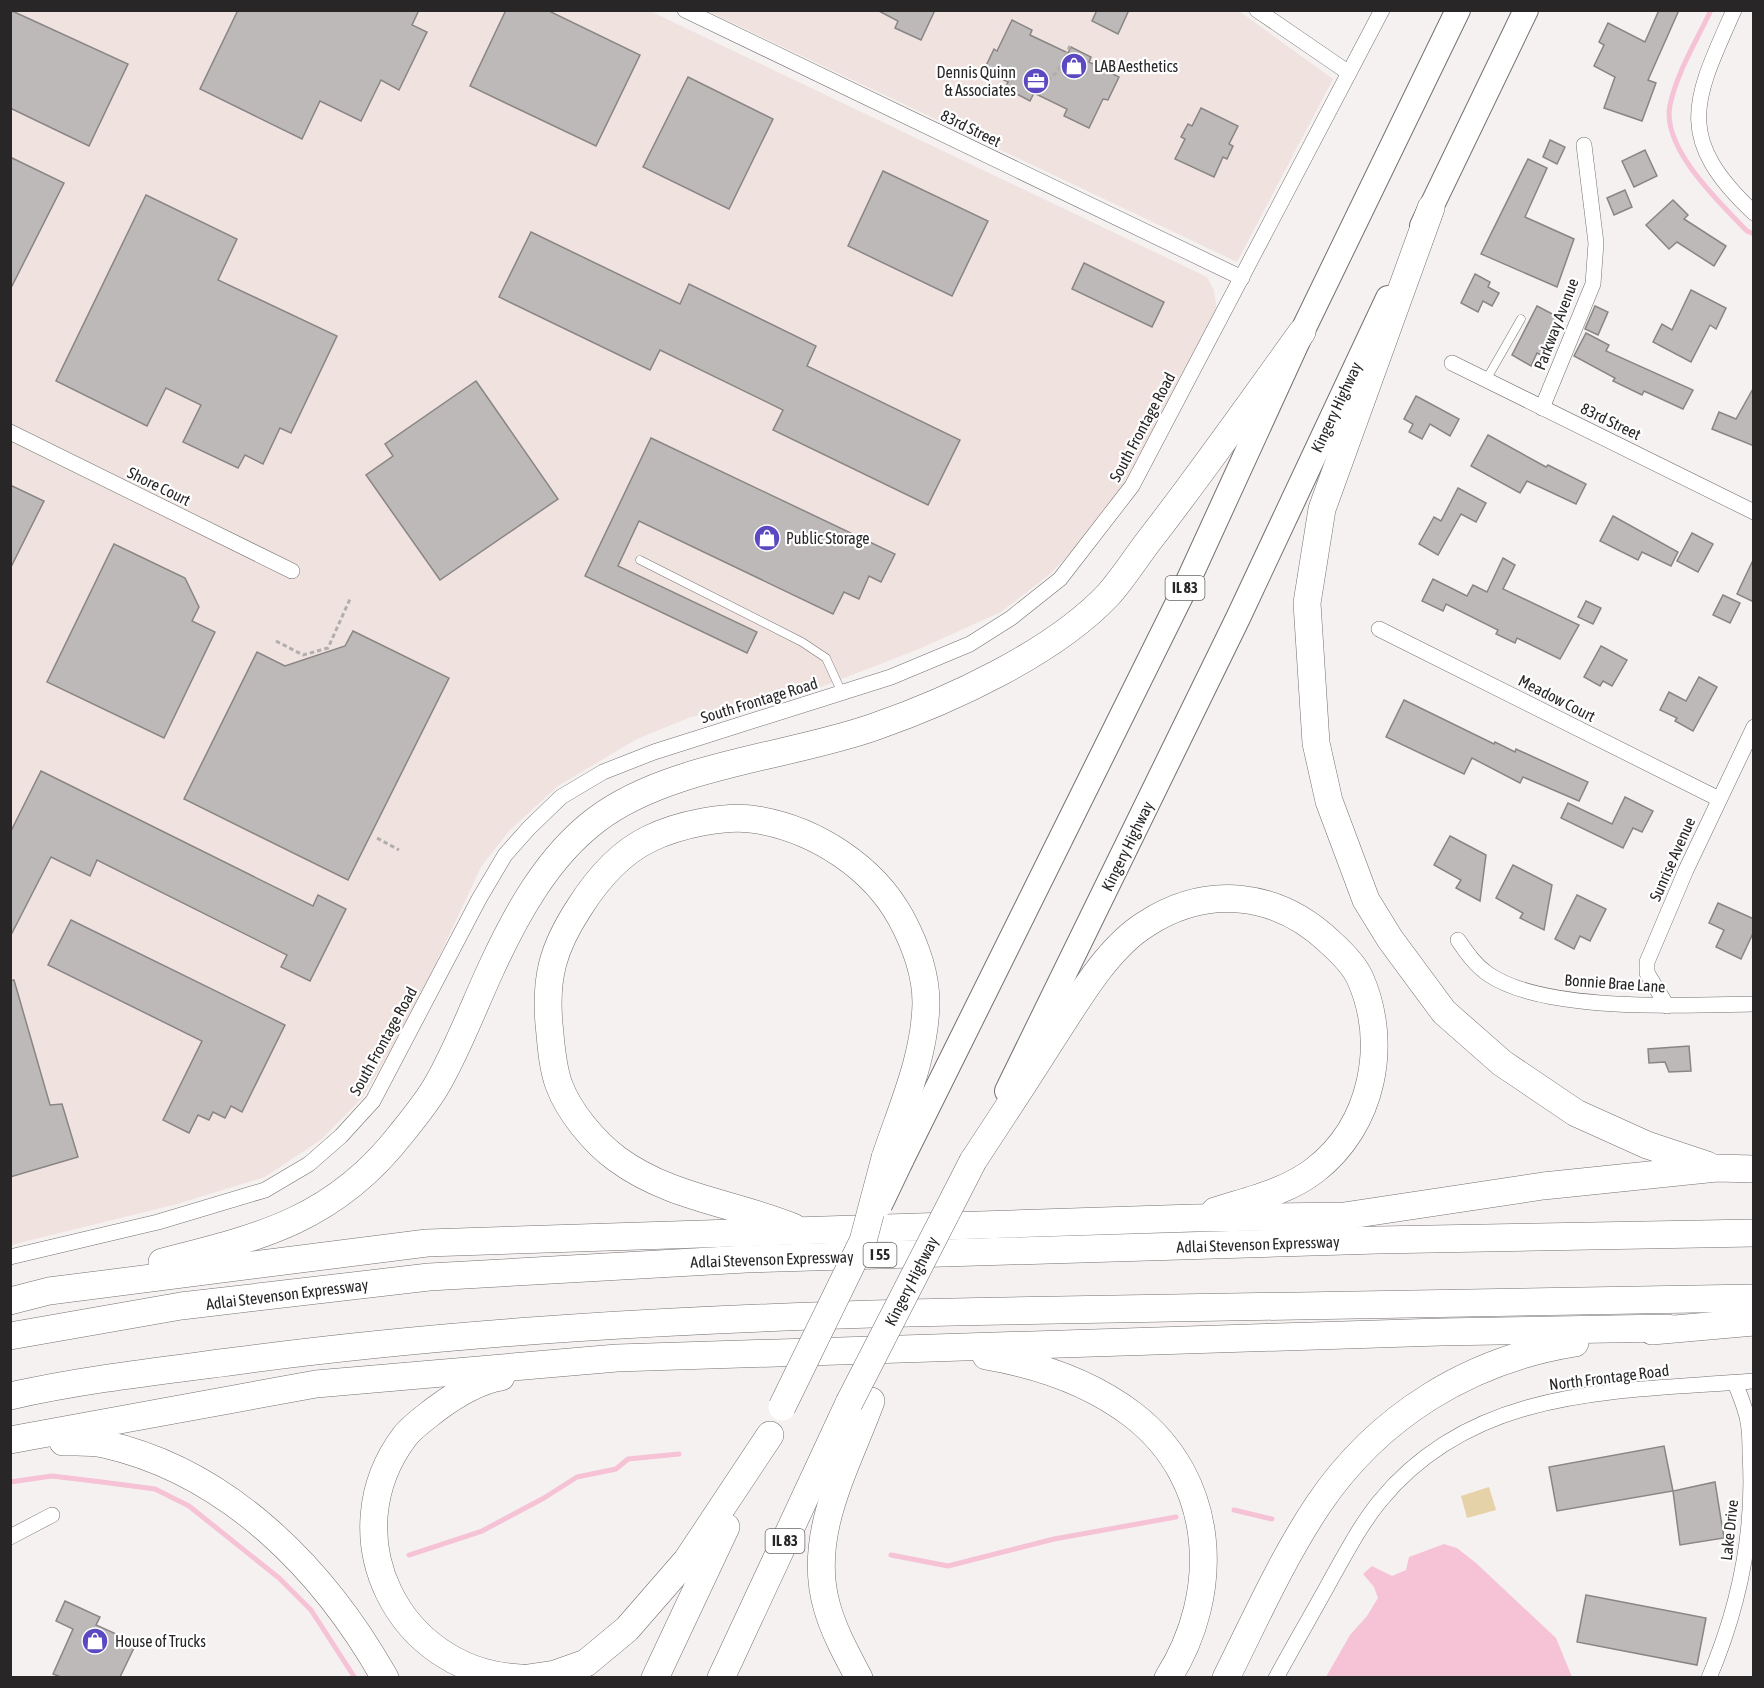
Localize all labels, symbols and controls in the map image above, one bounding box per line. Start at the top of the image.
shop icon: LAB Aesthetics [1059,51,1089,81]
place label: LAB Aesthetics [1094,57,1178,75]
place label: Dennis Quinn & Associates [936,63,1016,99]
office icon: Dennis Quinn & Associates [1021,66,1051,96]
street label: 83rd Street [938,106,1004,150]
street label: Parkway Avenue [1530,276,1583,373]
street label: Kingery Highway [1307,359,1366,455]
street label: South Frontage Road [1106,369,1179,485]
street label: 83rd Street [1578,399,1644,443]
street label: Shore Court [125,463,194,509]
shop icon: Public Storage [752,523,782,553]
place label: Public Storage [786,529,870,548]
road number: IL 83 [1166,576,1204,600]
street label: Meadow Court [1516,671,1599,725]
street label: South Frontage Road [698,674,820,727]
street label: Kingery Highway [1098,798,1158,894]
street label: Sunrise Avenue [1645,814,1699,904]
street label: Bonnie Brae Lane [1564,970,1666,996]
street label: South Frontage Road [346,984,421,1099]
street label: Adlai Stevenson Expressway [1176,1232,1340,1257]
street label: Kingery Highway [881,1233,942,1329]
road number: I 55 [864,1243,896,1267]
street label: Adlai Stevenson Expressway [690,1247,854,1272]
street label: Adlai Stevenson Expressway [205,1275,370,1314]
street label: North Frontage Road [1548,1361,1670,1394]
street label: Lake Drive [1717,1499,1741,1561]
road number: IL 83 [766,1529,804,1553]
shop icon: House of Trucks [80,1626,110,1656]
place label: House of Trucks [115,1632,206,1650]

